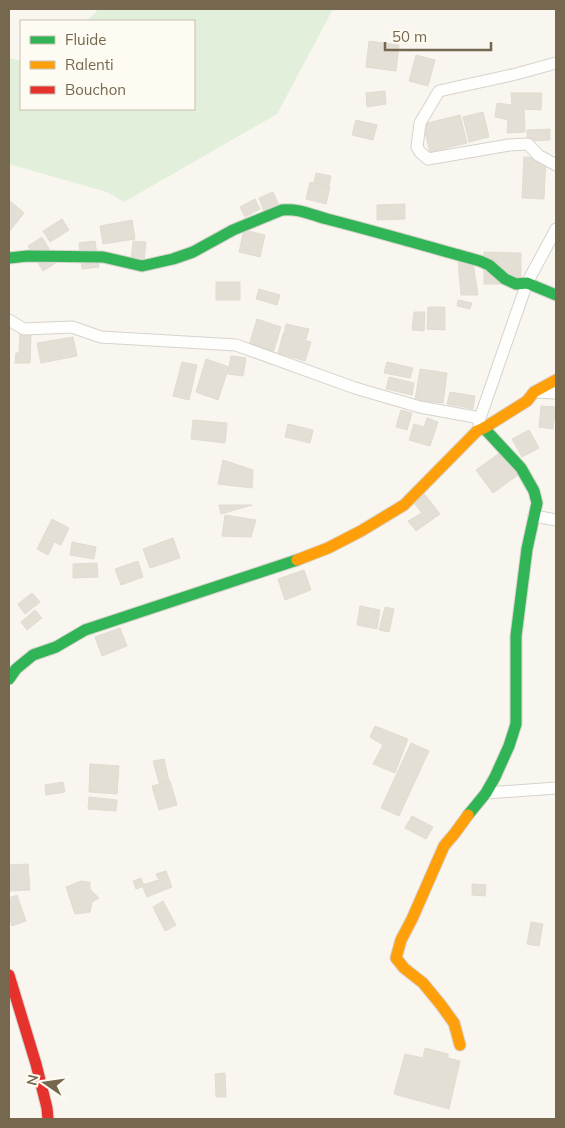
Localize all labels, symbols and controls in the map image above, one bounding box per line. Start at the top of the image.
legend [20,20,195,110]
scale bar [385,20,491,52]
text: 50 m [392,27,427,46]
text: Fluide [65,30,106,49]
text: Ralenti [65,55,114,74]
text: Bouchon [65,80,126,99]
north arrow [20,1058,70,1108]
text: N [22,1073,42,1087]

